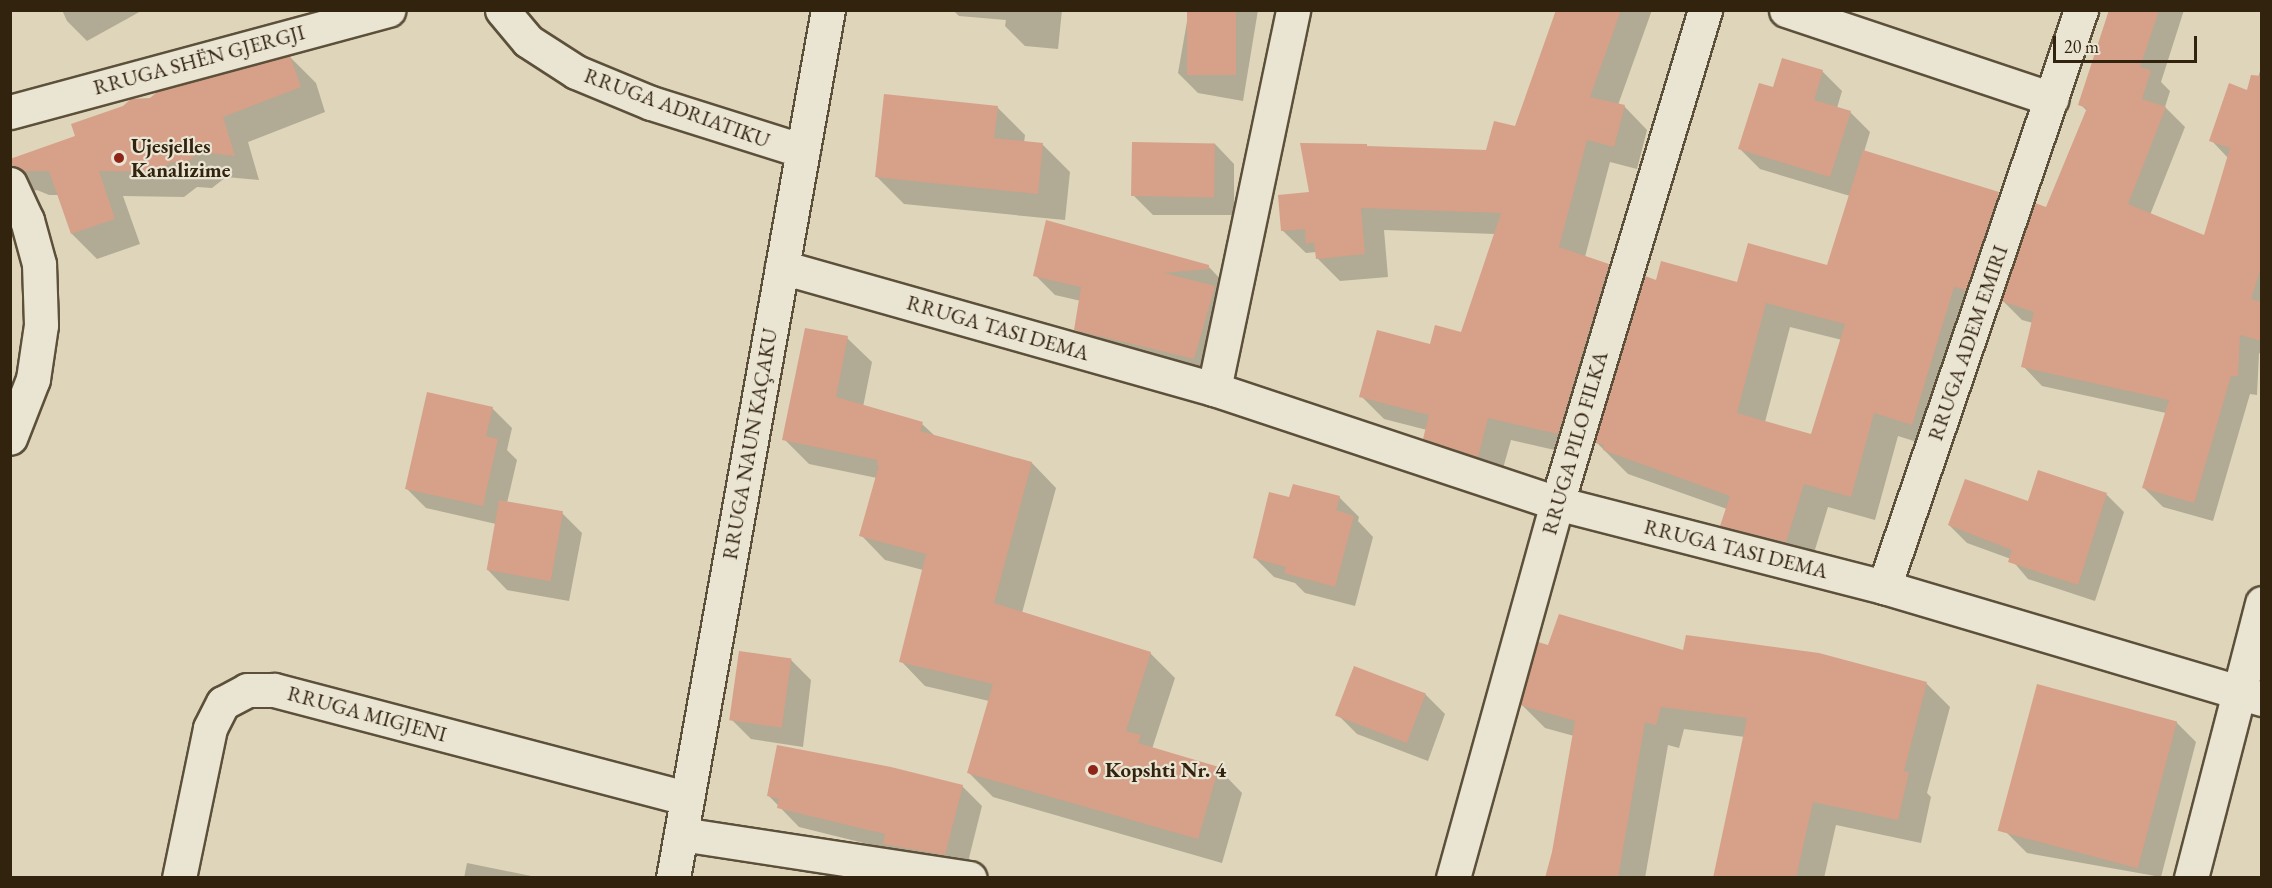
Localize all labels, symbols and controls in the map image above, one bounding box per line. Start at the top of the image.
street label: RRUGA SHËN GJERGJI [91,20,307,100]
scale bar [2056,24,2200,62]
text: 20 m [2064,35,2099,58]
street label: RRUGA ADRIATIKU [581,63,773,153]
place label: Ujesjelles Kanalizime [131,133,231,183]
marker: Ujesjelles Kanalizime [112,151,126,165]
street label: RRUGA ADEM EMIRI [1923,242,2013,444]
street label: RRUGA TASI DEMA [904,290,1092,366]
street label: RRUGA NAUN KAÇAKU [717,326,783,562]
street label: RRUGA PILO FILKA [1537,348,1613,538]
street label: RRUGA TASI DEMA [1641,514,1831,584]
street label: RRUGA MIGJENI [285,681,449,747]
place label: Kopshti Nr. 4 [1105,757,1226,783]
marker: Kopshti Nr. 4 [1086,763,1100,777]

